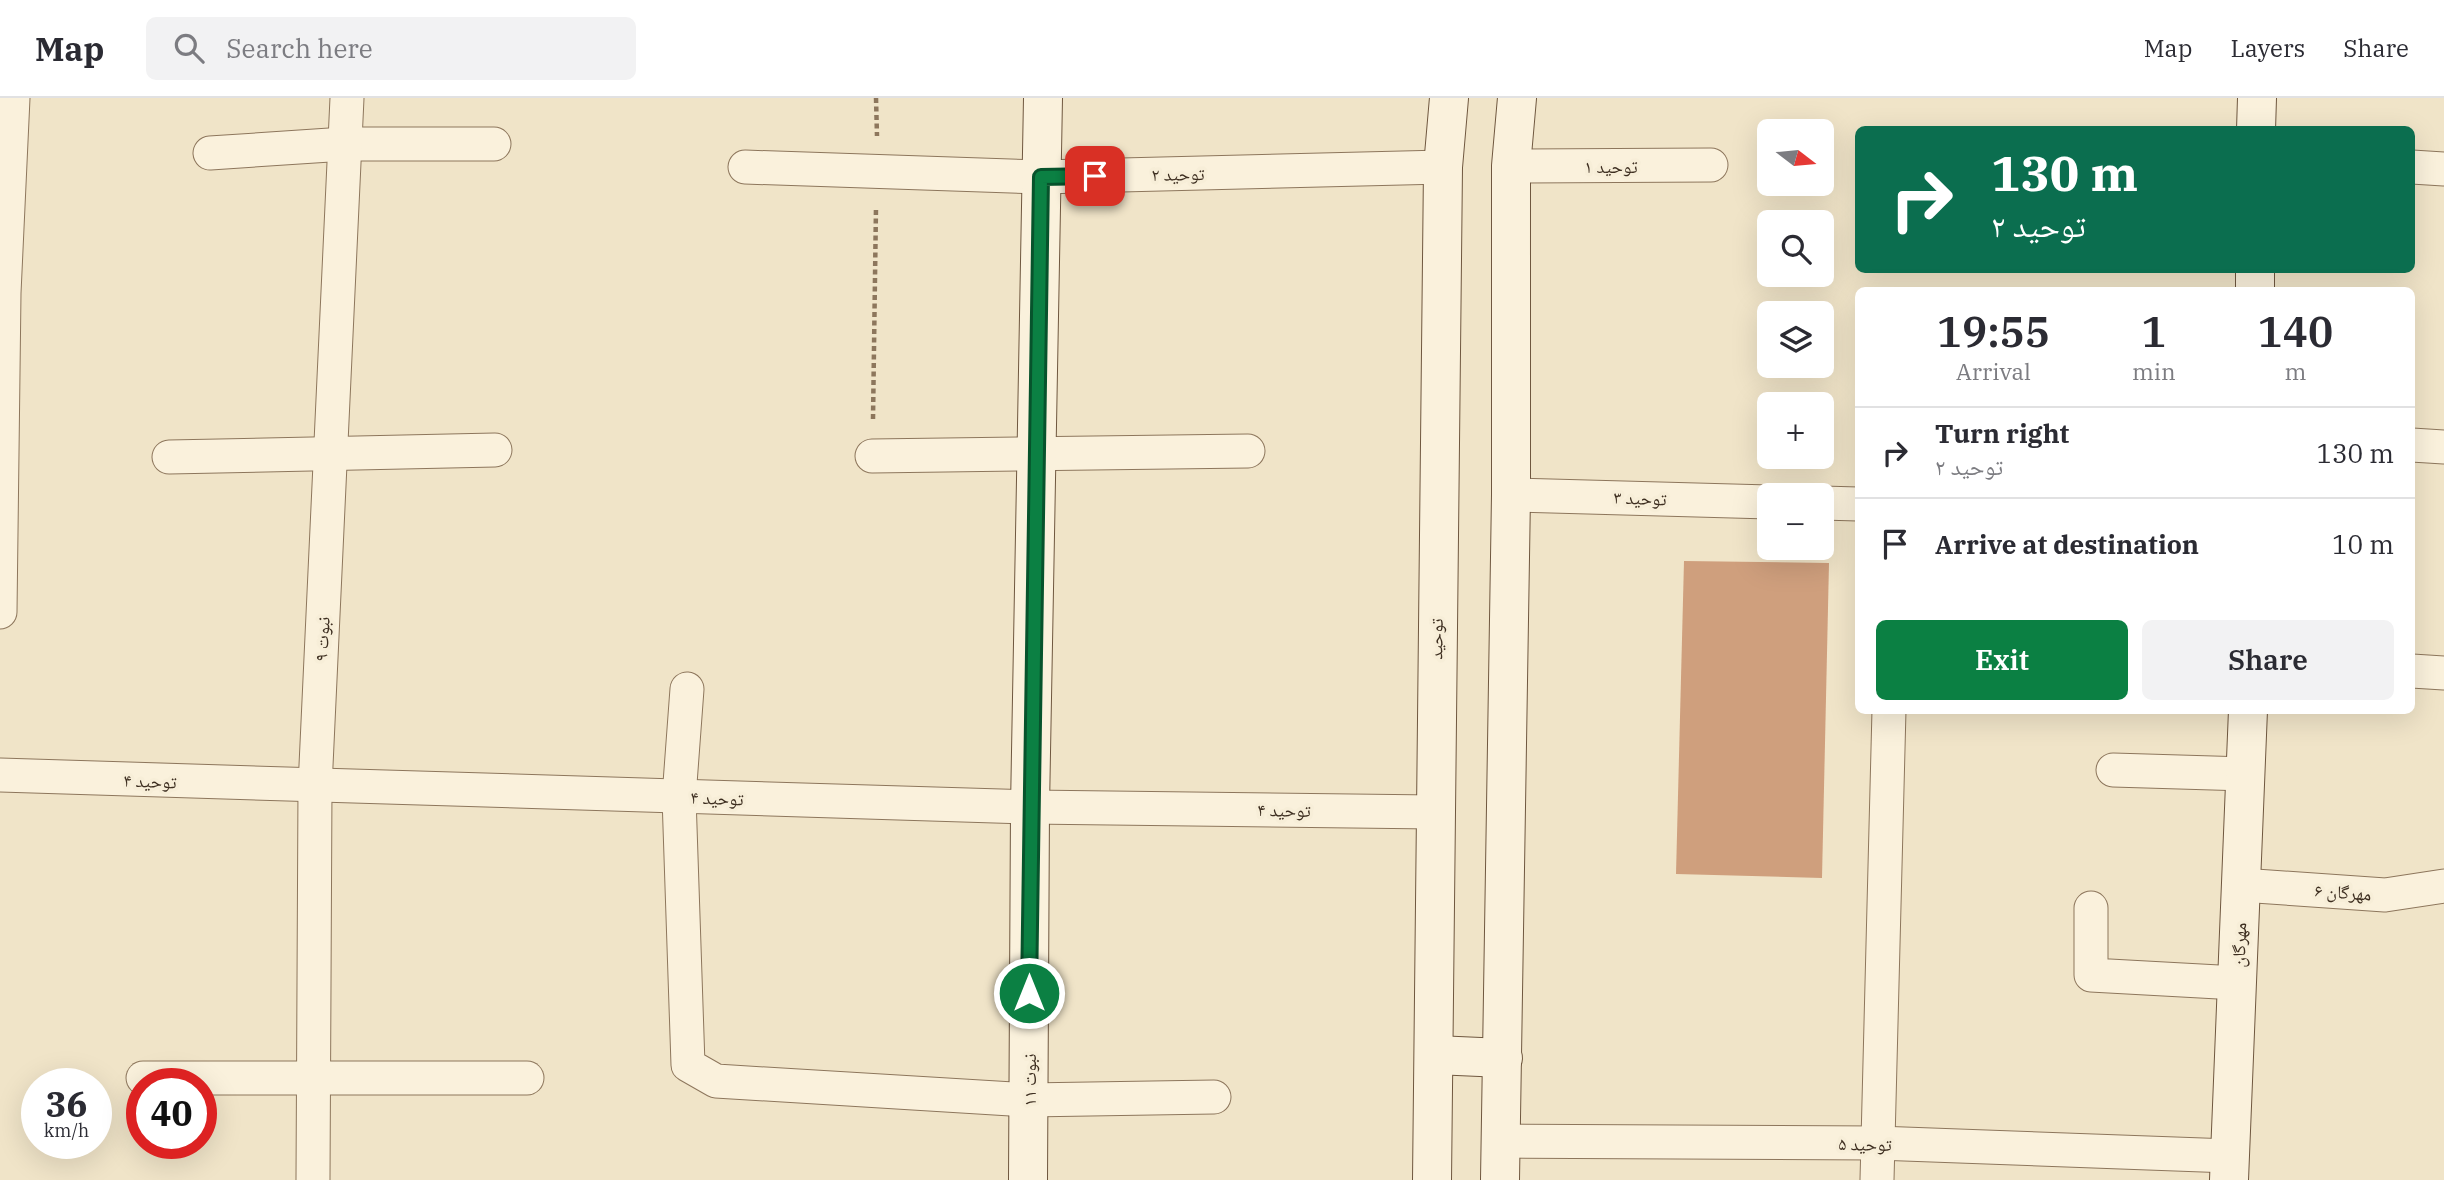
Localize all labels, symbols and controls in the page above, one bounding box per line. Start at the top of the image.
search box [146,17,636,80]
text: Map [35,27,104,70]
icon: search [170,29,208,67]
text: Search here [226,31,373,65]
text: Map [2144,32,2192,64]
text: Layers [2230,32,2305,64]
text: Share [2343,32,2409,64]
north arrow [1757,119,1834,196]
map controls [1757,119,1834,560]
text: 130 m [1991,141,2138,204]
pin [1065,146,1125,206]
icon: right [1876,154,1967,245]
street label: توحید ۱ [1584,155,1638,178]
icon: arrive [1076,157,1114,195]
street label: توحید ۲ [1151,162,1205,186]
text: توحید ۲ [1991,204,2086,246]
button: search [1757,210,1834,287]
button: layers [1757,301,1834,378]
text: 19:55 [1937,304,2050,359]
text: 1 [2141,304,2166,359]
text: 140 [2258,304,2333,359]
text: Arrival [1956,356,2031,386]
text: min [2132,356,2176,386]
text: m [2284,356,2306,386]
button: + [1757,392,1834,469]
text: Turn right [1935,416,2069,450]
icon: right [1876,434,1914,472]
text: 130 m [2316,436,2394,470]
text: توحید ۲ [1935,451,2003,481]
button: − [1757,483,1834,560]
street label: توحید ۳ [1613,486,1667,510]
icon: arrive [1876,525,1914,563]
text: Arrive at destination [1935,527,2199,561]
text: 10 m [2332,527,2394,561]
street label: نبوت ۹ [309,616,335,662]
street label: توحید [1424,618,1448,660]
button: Exit [1876,620,2128,700]
button: Share [2142,620,2394,700]
street label: توحید ۴ [123,769,177,793]
street label: توحید ۴ [690,786,744,810]
street label: توحید ۴ [1257,798,1311,822]
street label: مهرگان ۶ [2314,879,2372,905]
street label: مهرگان [2227,922,2251,968]
position arrow [992,956,1066,1030]
street label: نبوت ۱۱ [1018,1054,1041,1106]
speed limit sign: 40 [126,1068,217,1159]
text: 36 [45,1081,88,1127]
text: km/h [44,1119,89,1142]
street label: توحید ۵ [1838,1132,1892,1156]

